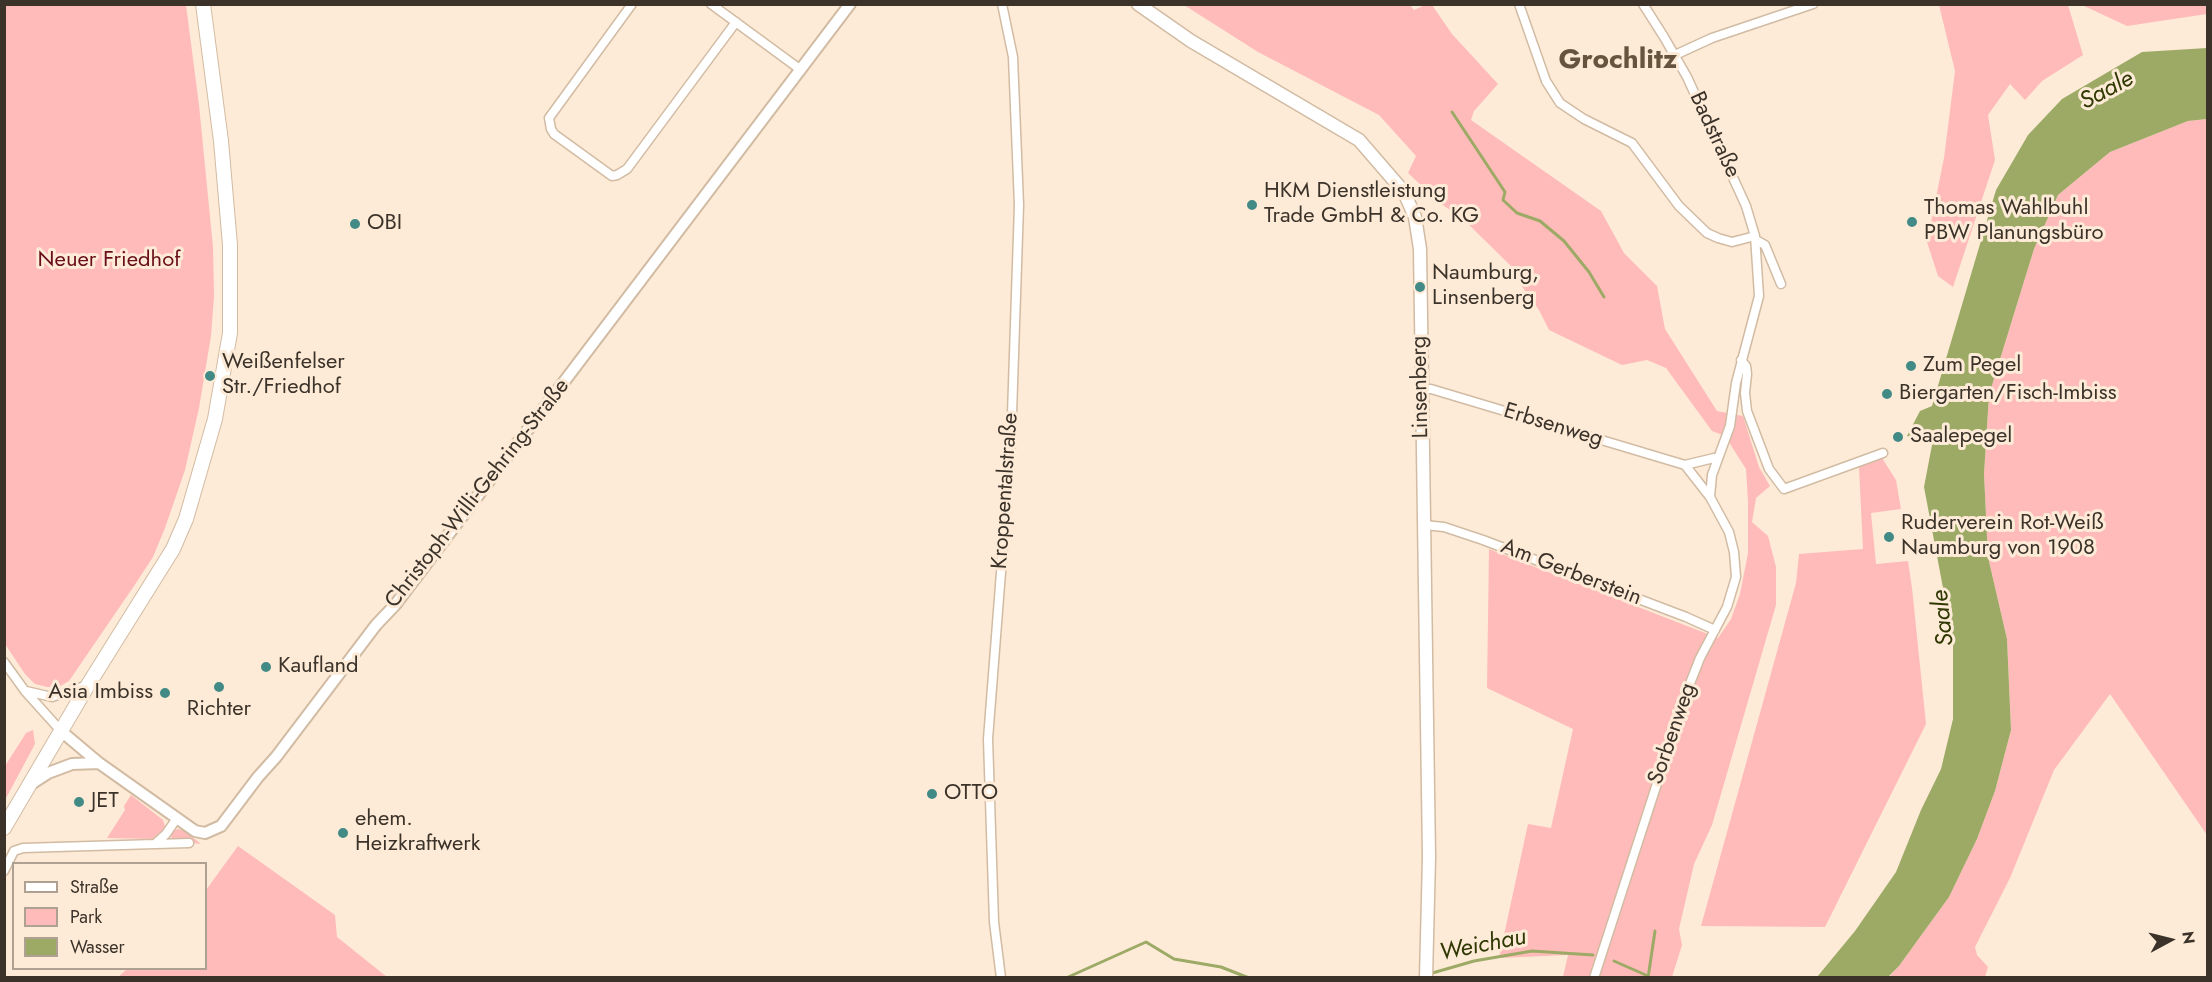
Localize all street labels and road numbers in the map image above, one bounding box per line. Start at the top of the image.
street label: Badstraße [1683,88,1745,182]
street label: Linsenberg [1407,336,1435,438]
street label: Christoph-Willi-Gehring-Straße [380,374,576,614]
street label: Erbsenweg [1500,398,1606,454]
street label: Kroppentalstraße [987,412,1025,570]
street label: Am Gerberstein [1497,534,1645,612]
street label: Sorbenweg [1643,680,1703,788]

